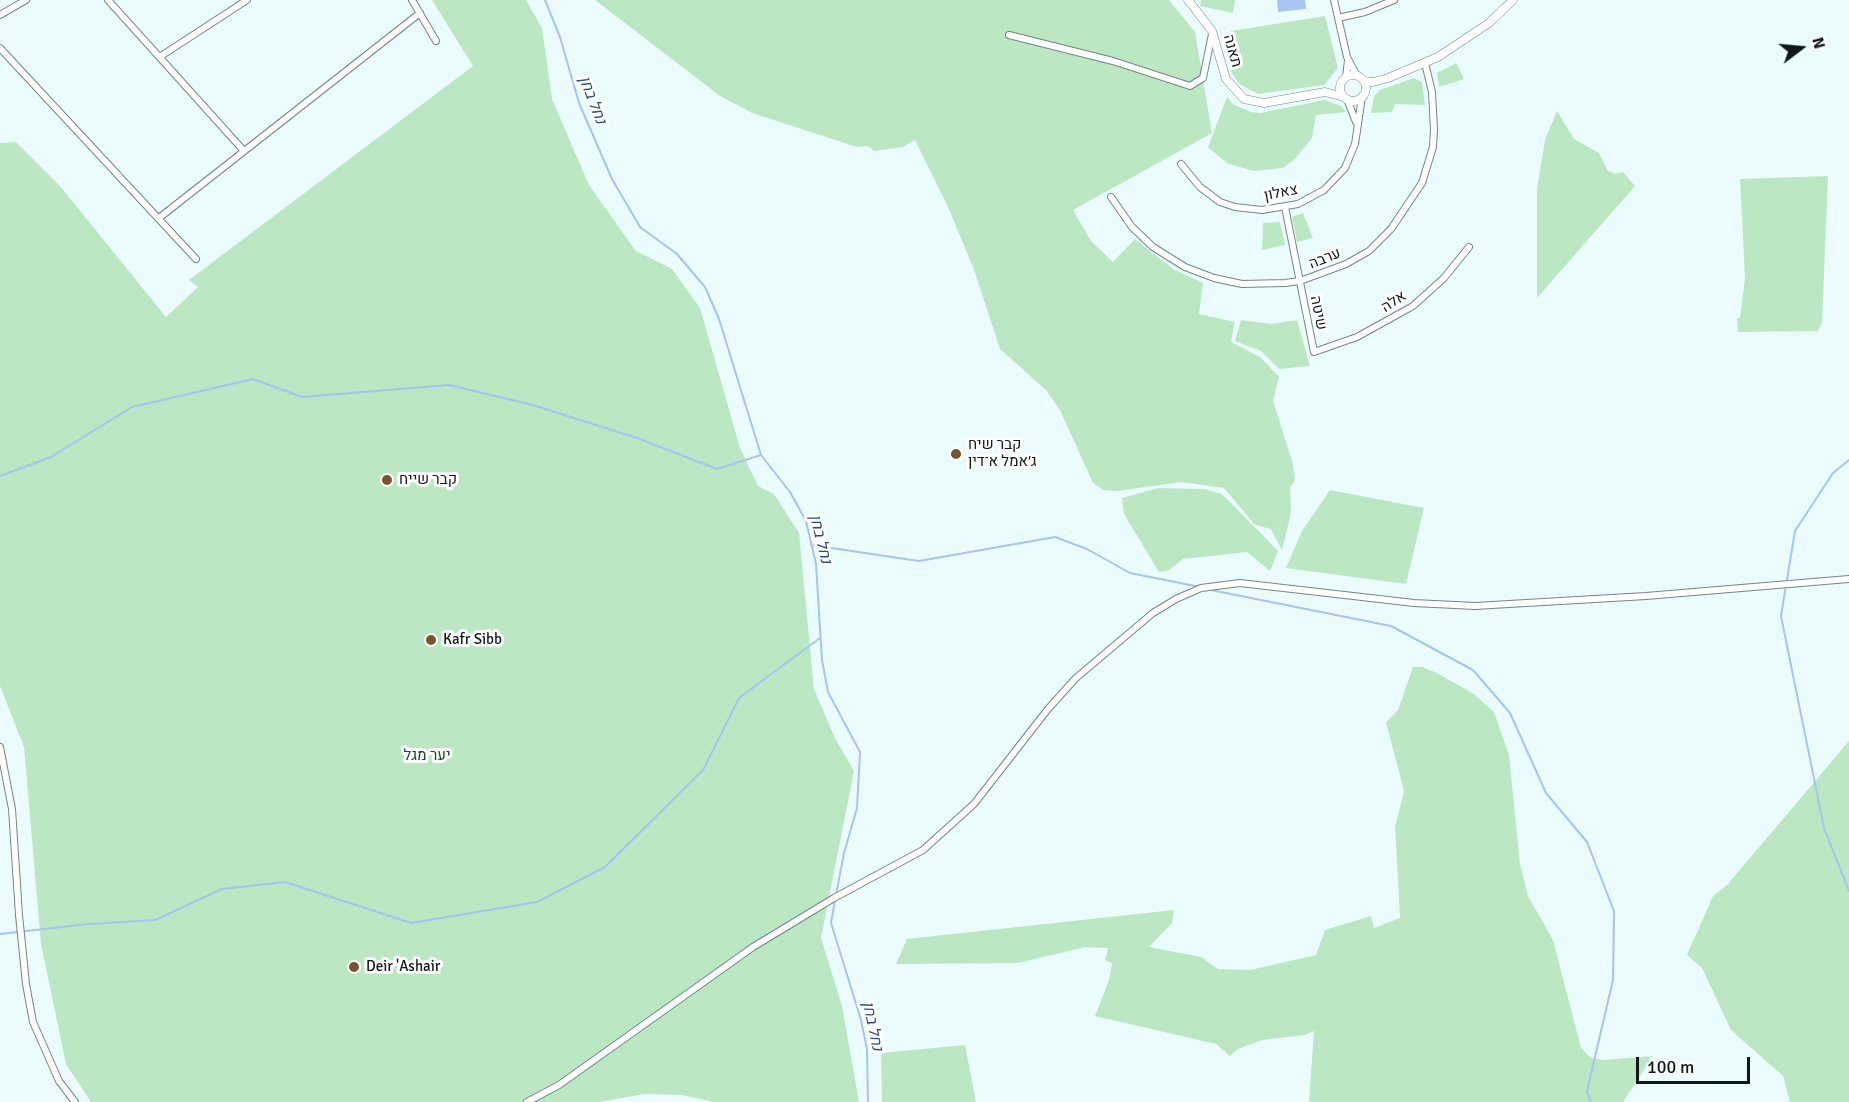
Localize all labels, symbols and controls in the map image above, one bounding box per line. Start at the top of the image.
north arrow [1771,18,1831,78]
street label: תאנה [1219,33,1245,69]
text: N [1807,35,1829,51]
water label: נחל בחן [574,73,610,127]
street label: צאלון [1262,181,1300,205]
street label: ערבה [1306,245,1344,273]
street label: אלה [1378,287,1410,317]
street label: שיטה [1306,294,1330,332]
place label: קבר שיח ג׳אמל א־דין [968,436,1037,471]
marker: קבר שיח ג׳אמל א־דין [949,447,963,461]
place label: קבר שייח [399,471,457,489]
marker: קבר שייח [380,473,394,487]
water label: נחל בחן [805,512,835,566]
place label: Kafr Sibb [443,631,502,649]
marker: Kafr Sibb [424,633,438,647]
park label: יער מגל [404,747,450,765]
place label: Deir 'Ashair [366,958,440,976]
marker: Deir 'Ashair [347,960,361,974]
water label: נחל בחן [857,1000,887,1052]
scale bar [1639,1045,1753,1083]
text: 100 m [1647,1056,1694,1078]

